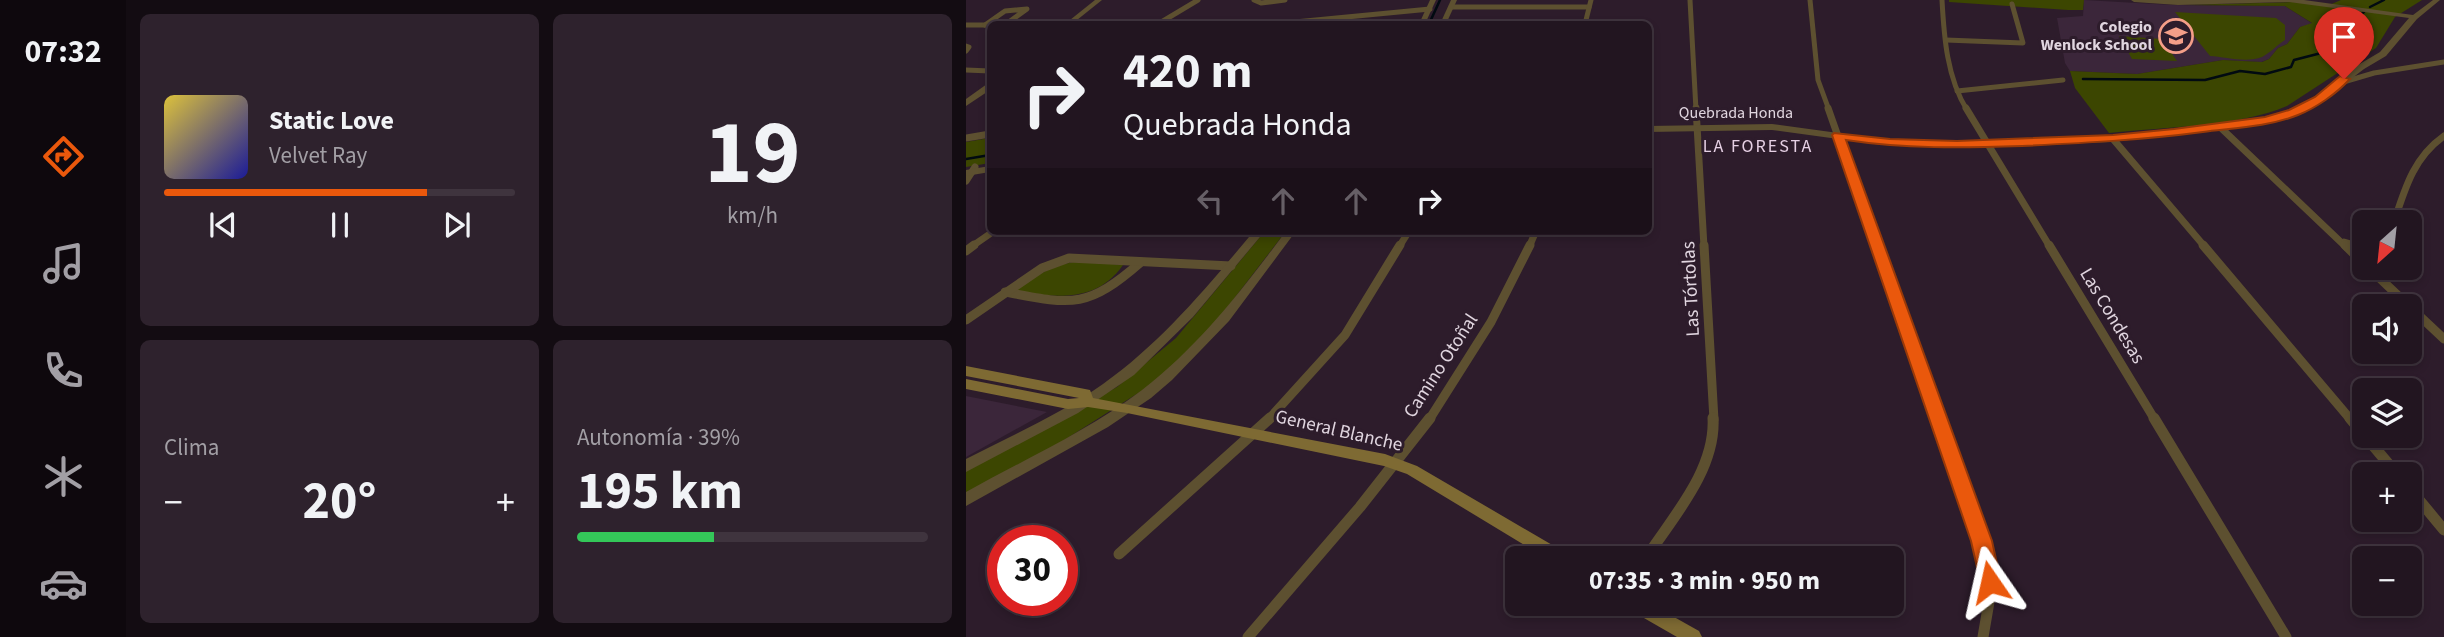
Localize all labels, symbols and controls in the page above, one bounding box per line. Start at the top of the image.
pin [2314,7,2374,79]
place label: Colegio Wenlock School [2041,16,2152,56]
school or university icon: Colegio Wenlock School [2157,17,2195,55]
icon: arrive [2325,18,2363,56]
text: 07:32 [24,29,102,75]
text: 420 m [1123,37,1252,107]
icon: right [1008,49,1099,140]
text: 19 [704,89,801,218]
text: Static Love [269,102,394,139]
text: Quebrada Honda [1123,102,1352,148]
street label: Quebrada Honda [1679,102,1793,124]
icon: directions [39,132,88,181]
district label: LA FORESTA [1703,134,1813,159]
text: Velvet Ray [269,139,367,172]
icon: left [1191,182,1229,220]
icon: ahead [1264,182,1302,220]
icon: ahead [1337,182,1375,220]
icon: right [1410,182,1448,220]
text: km/h [727,199,778,232]
icon: previous [204,206,242,244]
icon: pause [321,206,359,244]
icon: next [438,206,476,244]
north arrow [2352,210,2422,280]
map controls [2352,210,2422,616]
icon: music [39,239,88,288]
street label: Las Tórtolas [1675,241,1707,337]
street label: Las Condesas [2073,263,2151,369]
button: sound [2352,294,2422,364]
street label: Camino Otoñal [1397,309,1485,423]
icon: phone [39,346,88,395]
button: layers [2352,378,2422,448]
street label: General Blanche [1273,403,1405,459]
text: Autonomía · 39% [577,421,740,454]
text: Clima [164,431,219,464]
icon: climate [39,452,88,501]
text: 195 km [577,455,743,529]
button: + [2352,462,2422,532]
text: 20° [303,465,376,539]
text: − [164,476,183,530]
text: + [496,476,515,530]
speed limit sign: 30 [987,525,1078,616]
position arrow [1953,545,2027,619]
button: − [2352,546,2422,616]
icon: car [39,559,88,608]
text: 07:35 · 3 min · 950 m [1589,562,1820,599]

